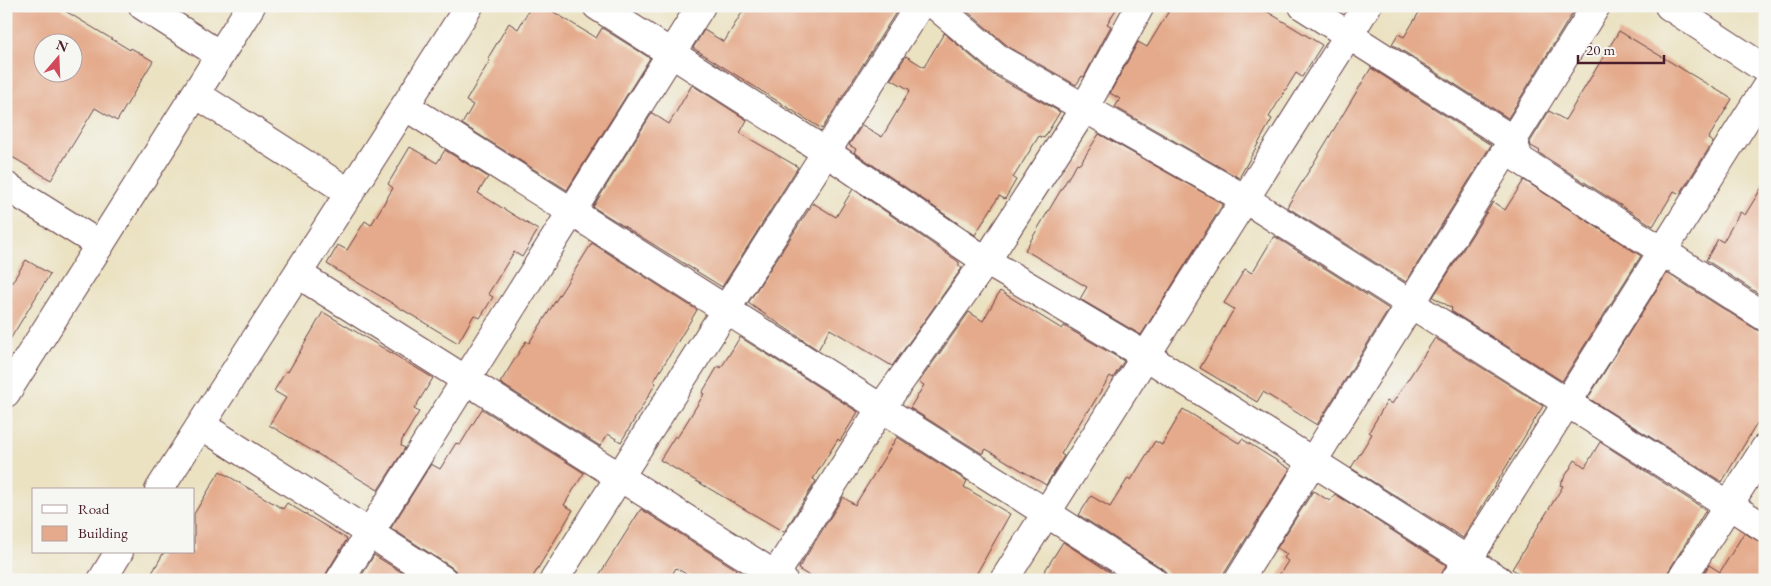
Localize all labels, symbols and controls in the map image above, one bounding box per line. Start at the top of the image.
north arrow [32,32,82,82]
scale bar [1578,32,1665,64]
text: N [54,35,71,56]
text: 20 m [1586,40,1615,59]
legend [32,488,195,554]
text: Road [78,499,110,518]
text: Building [78,523,128,542]

